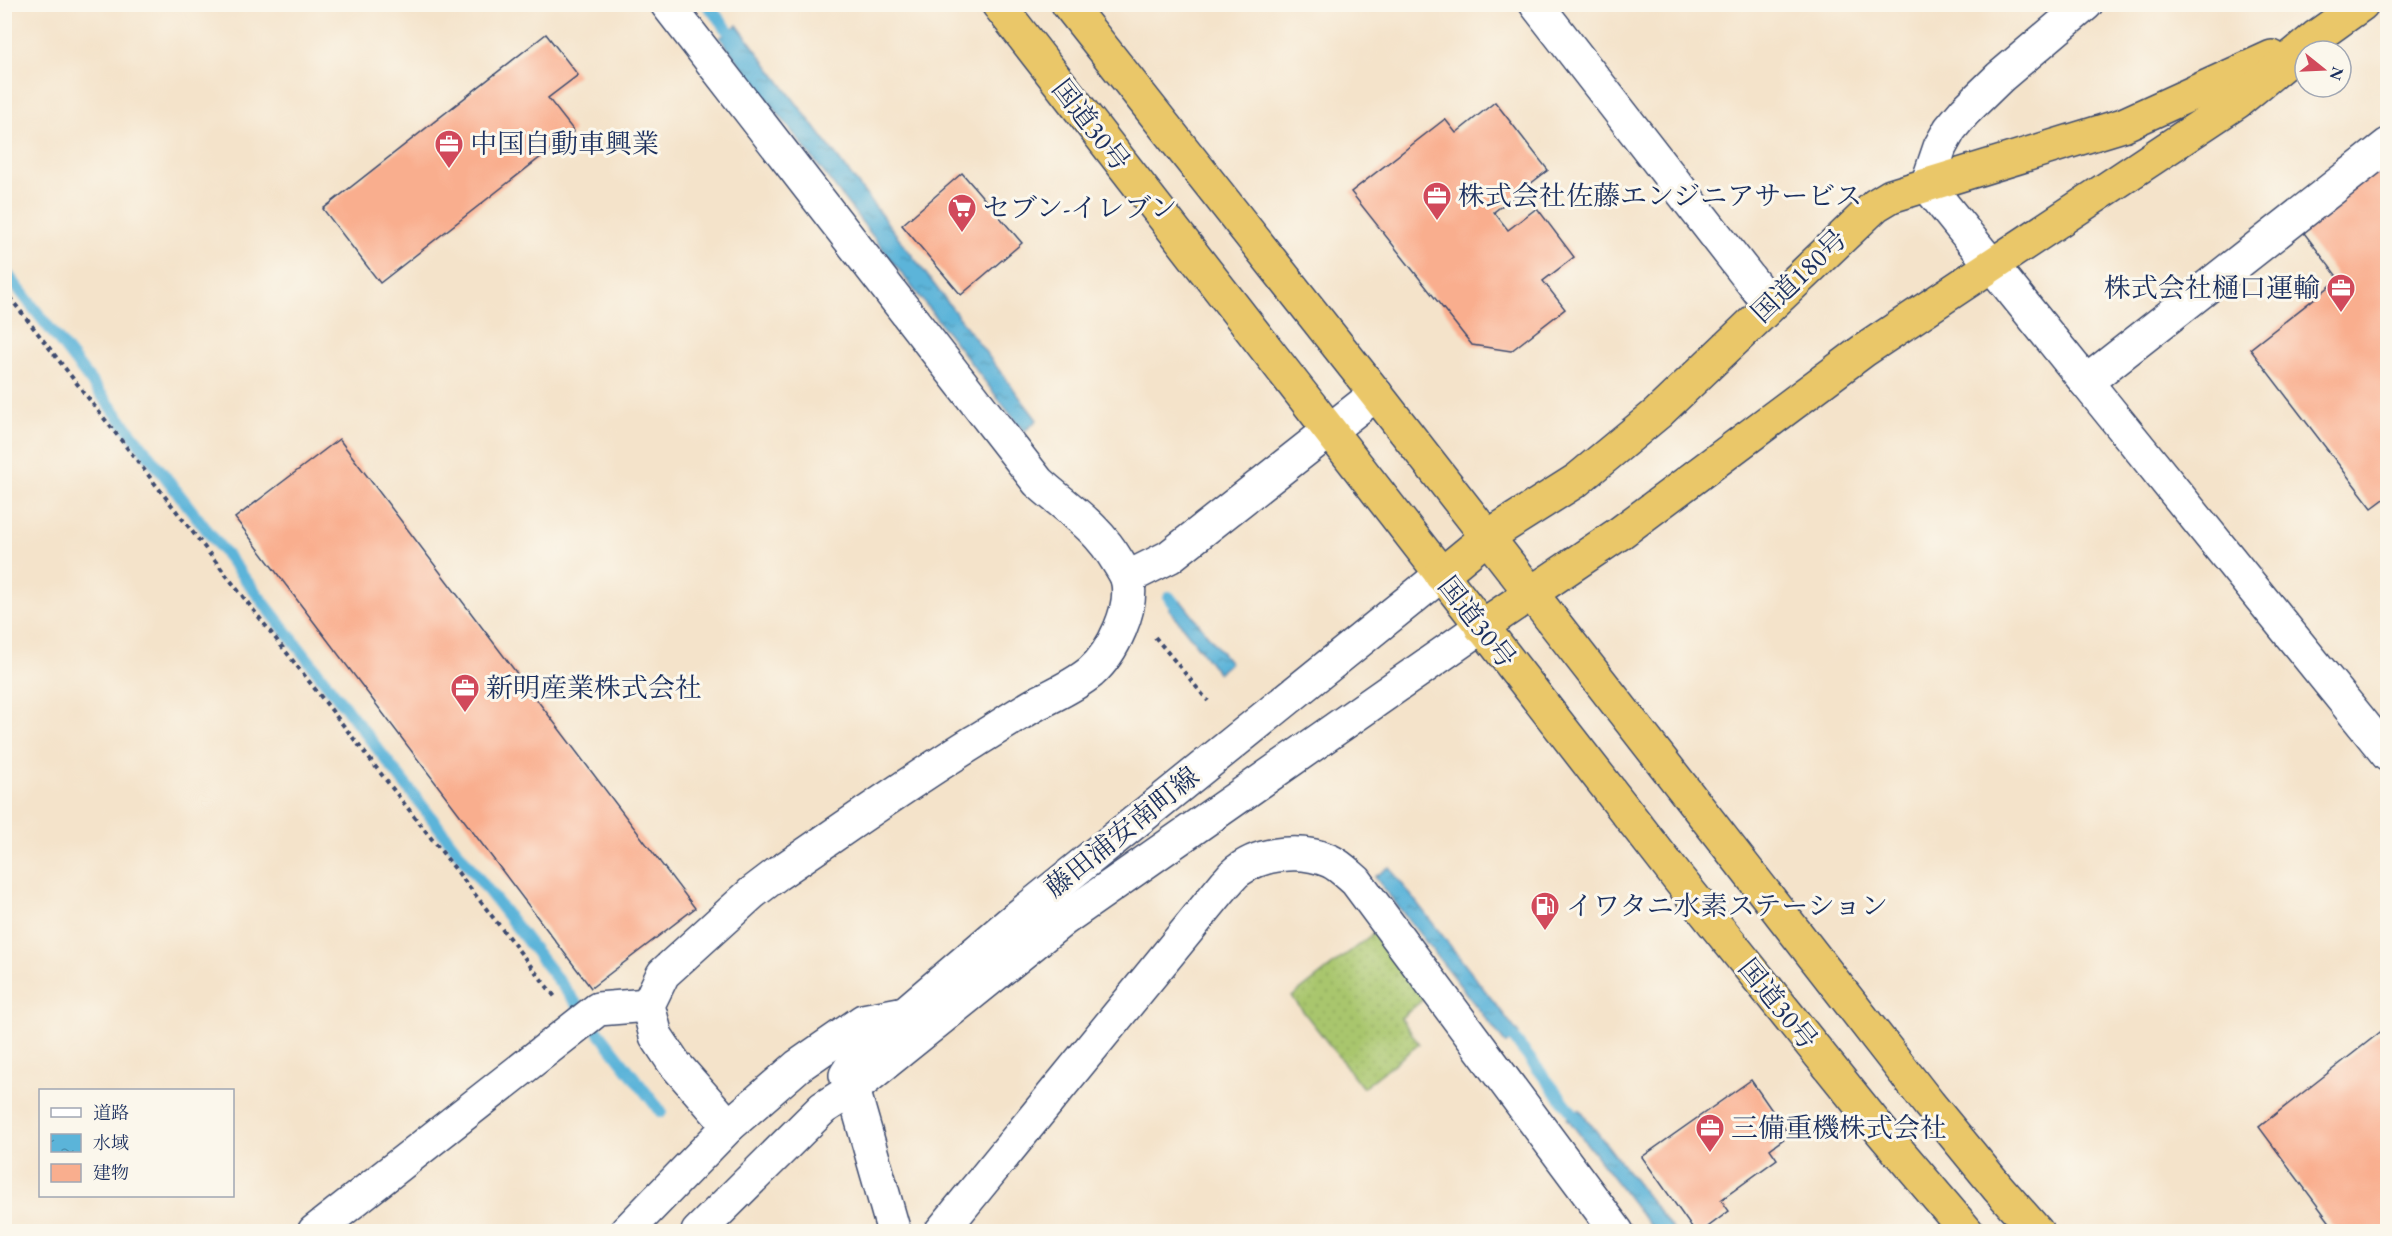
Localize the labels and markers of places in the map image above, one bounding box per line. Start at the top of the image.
place label: 中国自動車興業 [470,126,659,161]
office icon: 中国自動車興業 [433,128,465,170]
place label: 株式会社佐藤エンジニアサービス [1458,178,1862,213]
office icon: 株式会社佐藤エンジニアサービス [1421,180,1453,222]
place label: セブン-イレブン [983,190,1177,225]
supermarket icon: セブン-イレブン [946,192,978,234]
place label: 株式会社樋口運輸 [2104,270,2320,305]
office icon: 株式会社樋口運輸 [2325,272,2357,314]
place label: 新明産業株式会社 [486,670,702,705]
office icon: 新明産業株式会社 [449,672,481,714]
place label: イワタニ水素ステーション [1566,888,1888,923]
fuel station icon: イワタニ水素ステーション [1529,890,1561,932]
place label: 三備重機株式会社 [1731,1110,1947,1145]
office icon: 三備重機株式会社 [1694,1112,1726,1154]

